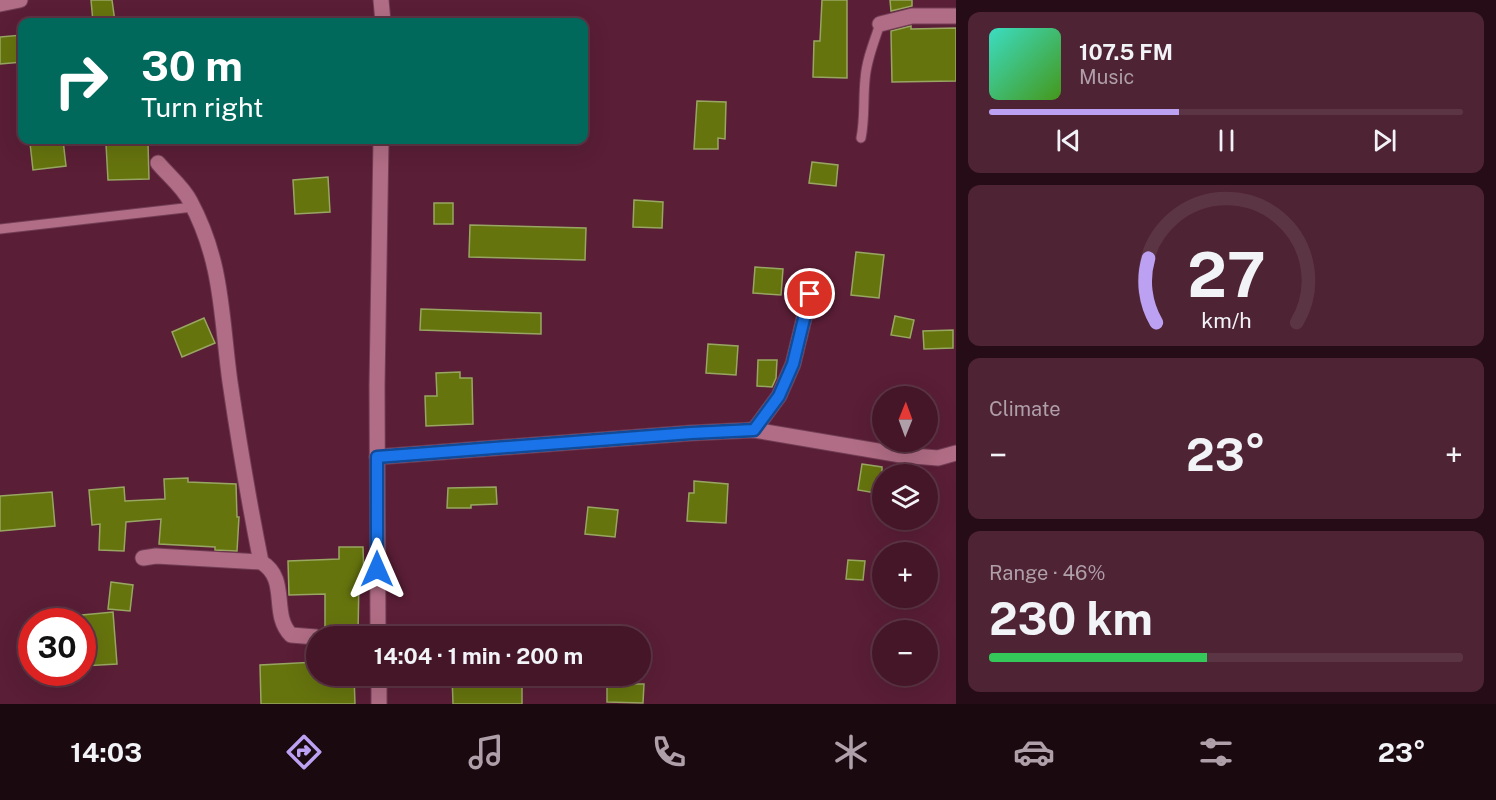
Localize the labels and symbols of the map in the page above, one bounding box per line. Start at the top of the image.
pin [784,268,835,319]
north arrow [872,386,938,452]
position arrow [345,537,409,601]
speed limit sign: 30 [18,608,96,686]

